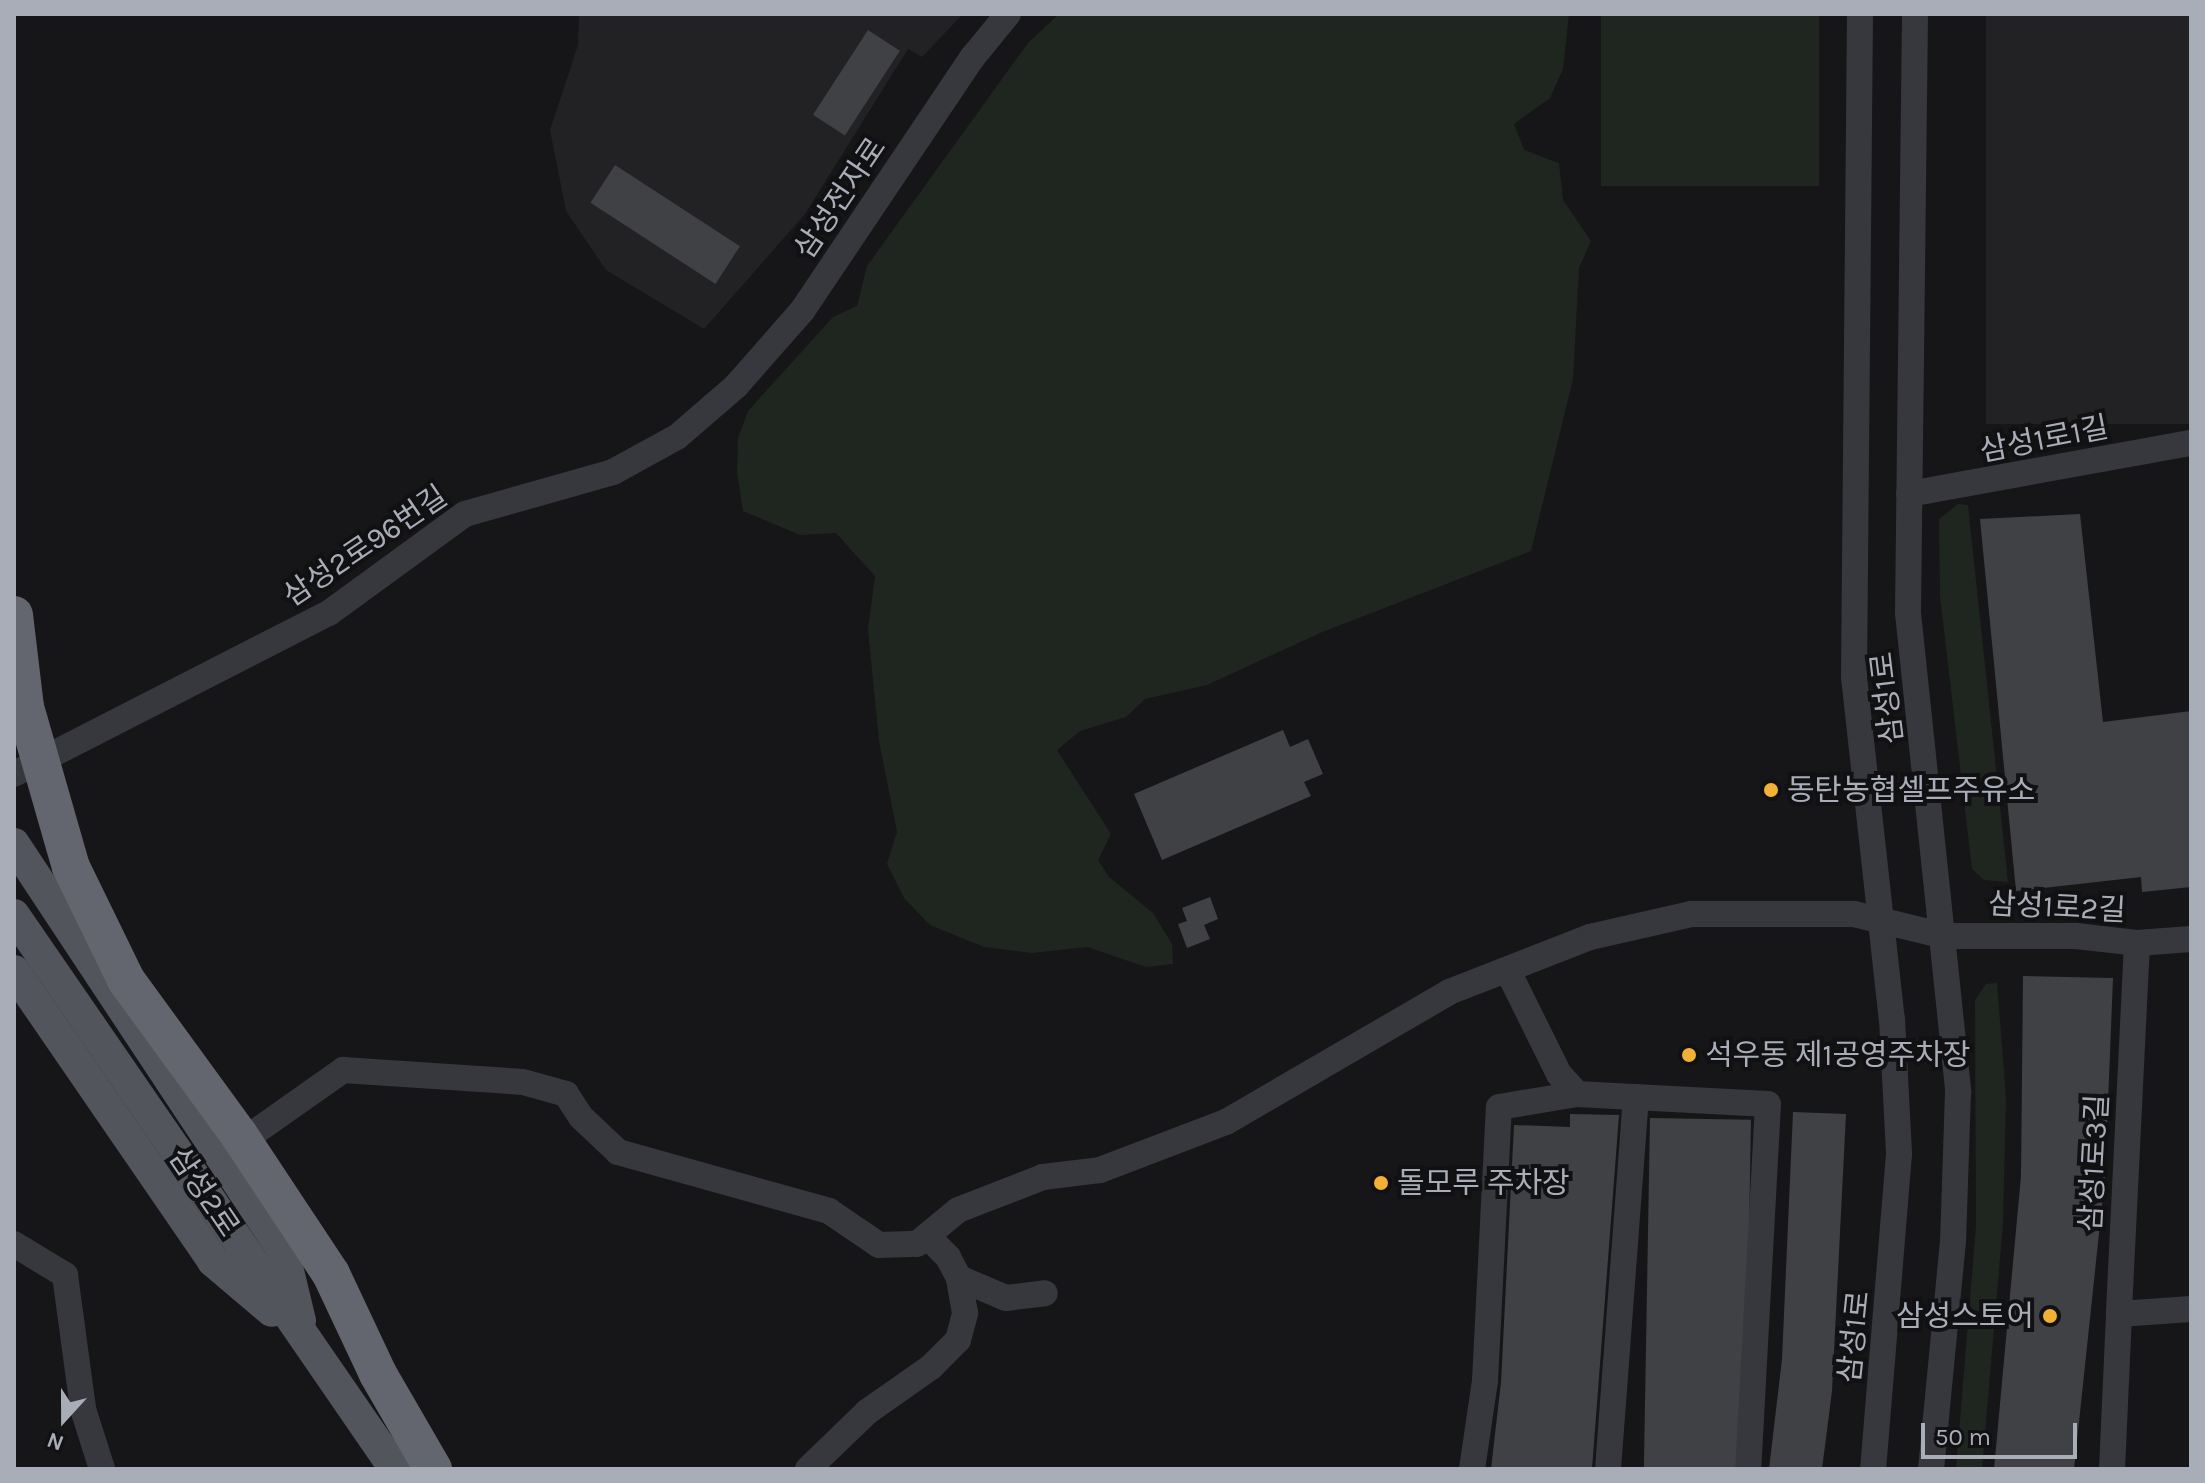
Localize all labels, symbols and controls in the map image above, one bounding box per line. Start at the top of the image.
street label: 삼성전자로 [786,131,894,265]
street label: 삼성1로1길 [1977,409,2111,469]
street label: 삼성2로96번길 [276,478,454,614]
street label: 삼성1로 [1863,650,1911,746]
place label: 동탄농협셀프주유소 [1787,772,2035,808]
marker: 동탄농협셀프주유소 [1762,781,1780,799]
street label: 삼성1로2길 [1987,885,2127,929]
place label: 석우동 제1공영주차장 [1705,1037,1970,1073]
marker: 석우동 제1공영주차장 [1680,1046,1698,1064]
street label: 삼성1로3길 [2072,1093,2116,1233]
street label: 삼성2로 [161,1140,247,1244]
place label: 돌모루 주차장 [1397,1165,1570,1201]
marker: 돌모루 주차장 [1372,1174,1390,1192]
street label: 삼성1로 [1831,1289,1877,1385]
place label: 삼성스토어 [1896,1298,2034,1334]
marker: 삼성스토어 [2041,1307,2059,1325]
north arrow [24,1379,104,1459]
scale bar [1925,1407,2081,1457]
text: 50 m [1935,1423,1991,1451]
text: N [43,1426,67,1456]

